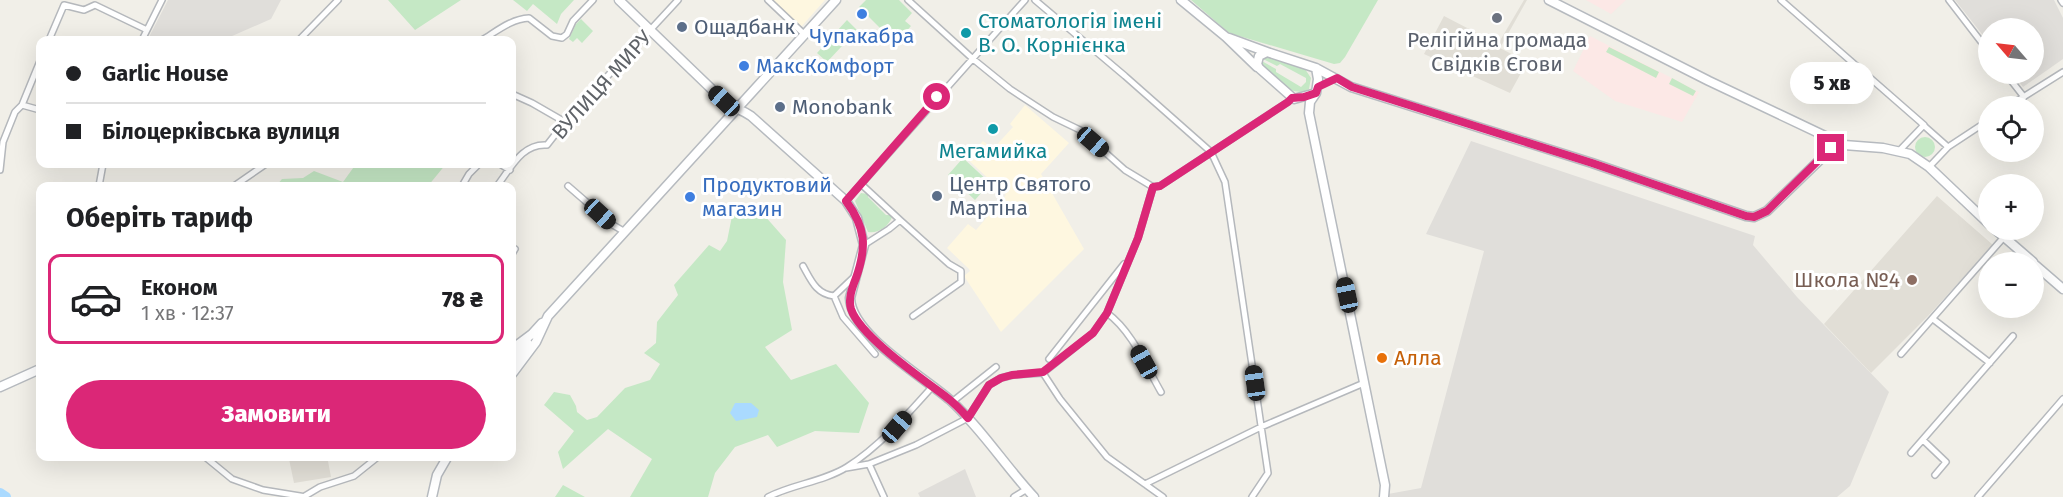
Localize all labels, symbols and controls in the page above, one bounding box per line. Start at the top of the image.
marker: Чупакабра [855,7,869,21]
place label: Стоматологія імені В. О. Корнієнка [978,8,1162,58]
marker: Релігійна громада Свідків Єгови [1490,11,1504,25]
place label: Ощадбанк [694,14,795,40]
north arrow [1978,18,2044,84]
map controls [1978,18,2044,318]
marker: Ощадбанк [675,20,689,34]
place label: Чупакабра [810,23,914,49]
street label: ВУЛИЦЯ МИРУ [546,25,658,145]
marker: Стоматологія імені В. О. Корнієнка [959,26,973,40]
place label: Релігійна громада Свідків Єгови [1407,27,1587,77]
place label: МаксКомфорт [756,53,894,79]
marker: МаксКомфорт [737,59,751,73]
text: Garlic House [102,60,228,87]
callout: 5 хв [1789,61,1873,103]
text: 5 хв [1814,71,1850,95]
car [705,82,743,120]
route start [923,83,950,110]
place label: Monobank [792,94,892,120]
button: locate [1978,96,2044,162]
marker: Monobank [773,100,787,114]
text: Білоцерківська вулиця [102,118,340,145]
marker: Мегамийка [986,122,1000,136]
car [1074,123,1112,161]
route end [1817,134,1844,161]
place label: Мегамийка [939,138,1047,164]
place label: Центр Святого Мартіна [949,171,1091,221]
place label: Продуктовий магазин [702,172,832,222]
button: + [1978,174,2044,240]
marker: Центр Святого Мартіна [930,189,944,203]
marker: Продуктовий магазин [683,190,697,204]
car [581,195,619,233]
text: Оберіть тариф [66,202,253,234]
button: − [1978,252,2044,318]
place label: Школа №4 [1794,267,1900,293]
icon: car [69,272,123,326]
marker: Школа №4 [1905,273,1919,287]
text: Економ [141,274,218,301]
car [1334,276,1360,314]
text: 78 ₴ [442,286,483,313]
text: 1 хв · 12:37 [141,301,234,325]
car [1127,342,1161,382]
place label: Алла [1394,345,1442,371]
marker: Алла [1375,351,1389,365]
car [1244,364,1266,402]
button: Замовити [66,380,486,449]
car [878,408,916,446]

